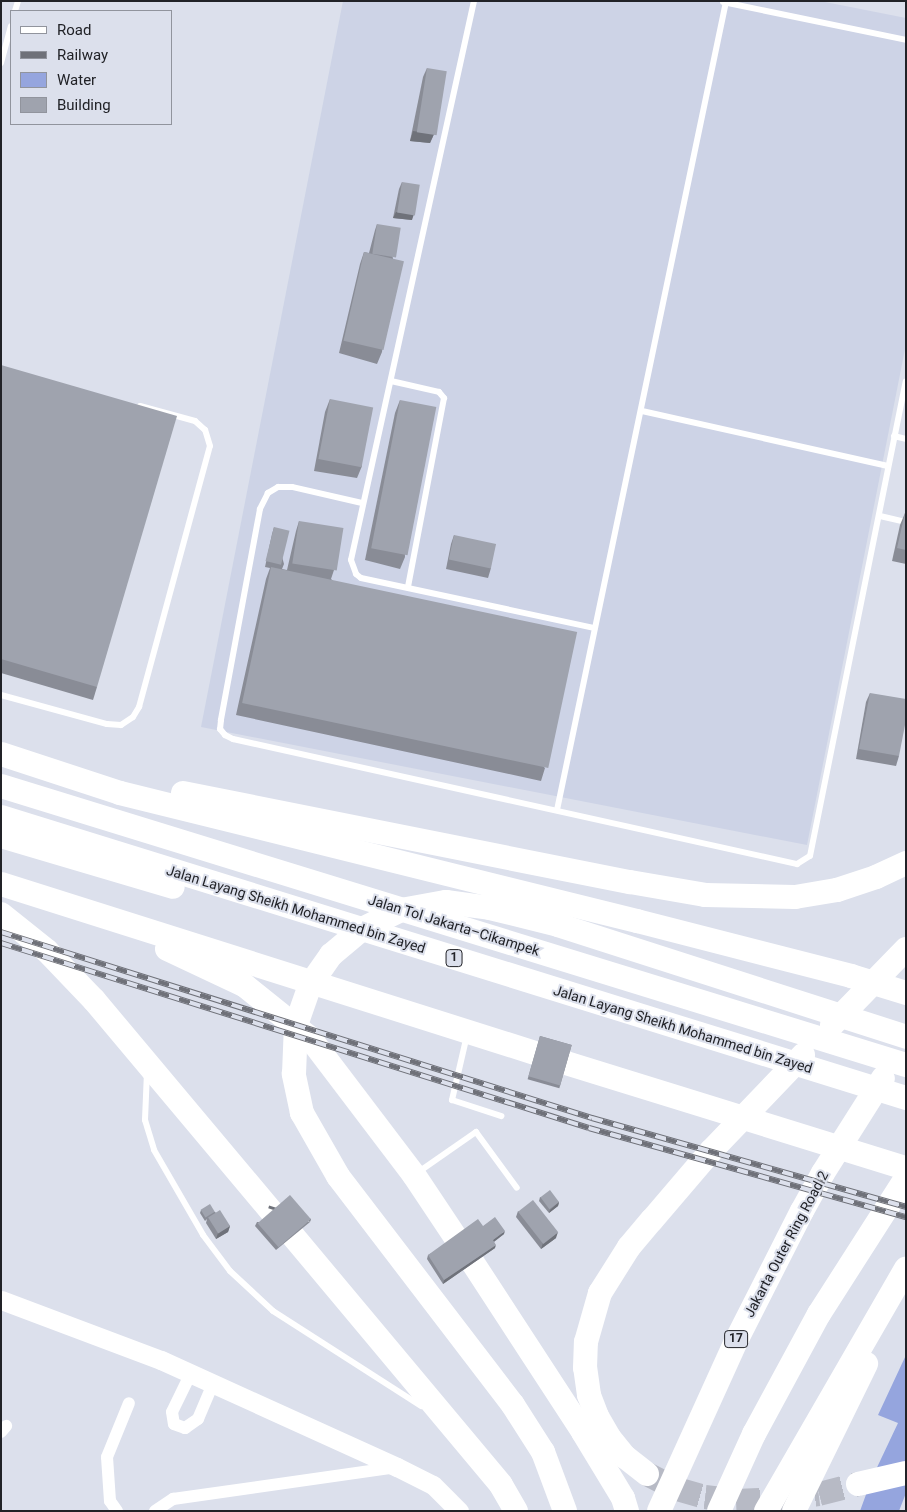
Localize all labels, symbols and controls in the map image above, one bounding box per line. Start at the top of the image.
legend [10,10,172,125]
text: Road [57,21,91,39]
text: Railway [57,46,108,64]
text: Water [57,71,96,89]
text: Building [57,96,111,114]
street label: Jalan Layang Sheikh Mohammed bin Zayed [164,861,428,957]
street label: Jalan Tol Jakarta–Cikampek [366,891,542,959]
road number: 1 [445,948,463,968]
street label: Jalan Layang Sheikh Mohammed bin Zayed [551,981,815,1077]
street label: Jakarta Outer Ring Road 2 [740,1168,832,1320]
road number: 17 [724,1330,748,1348]

